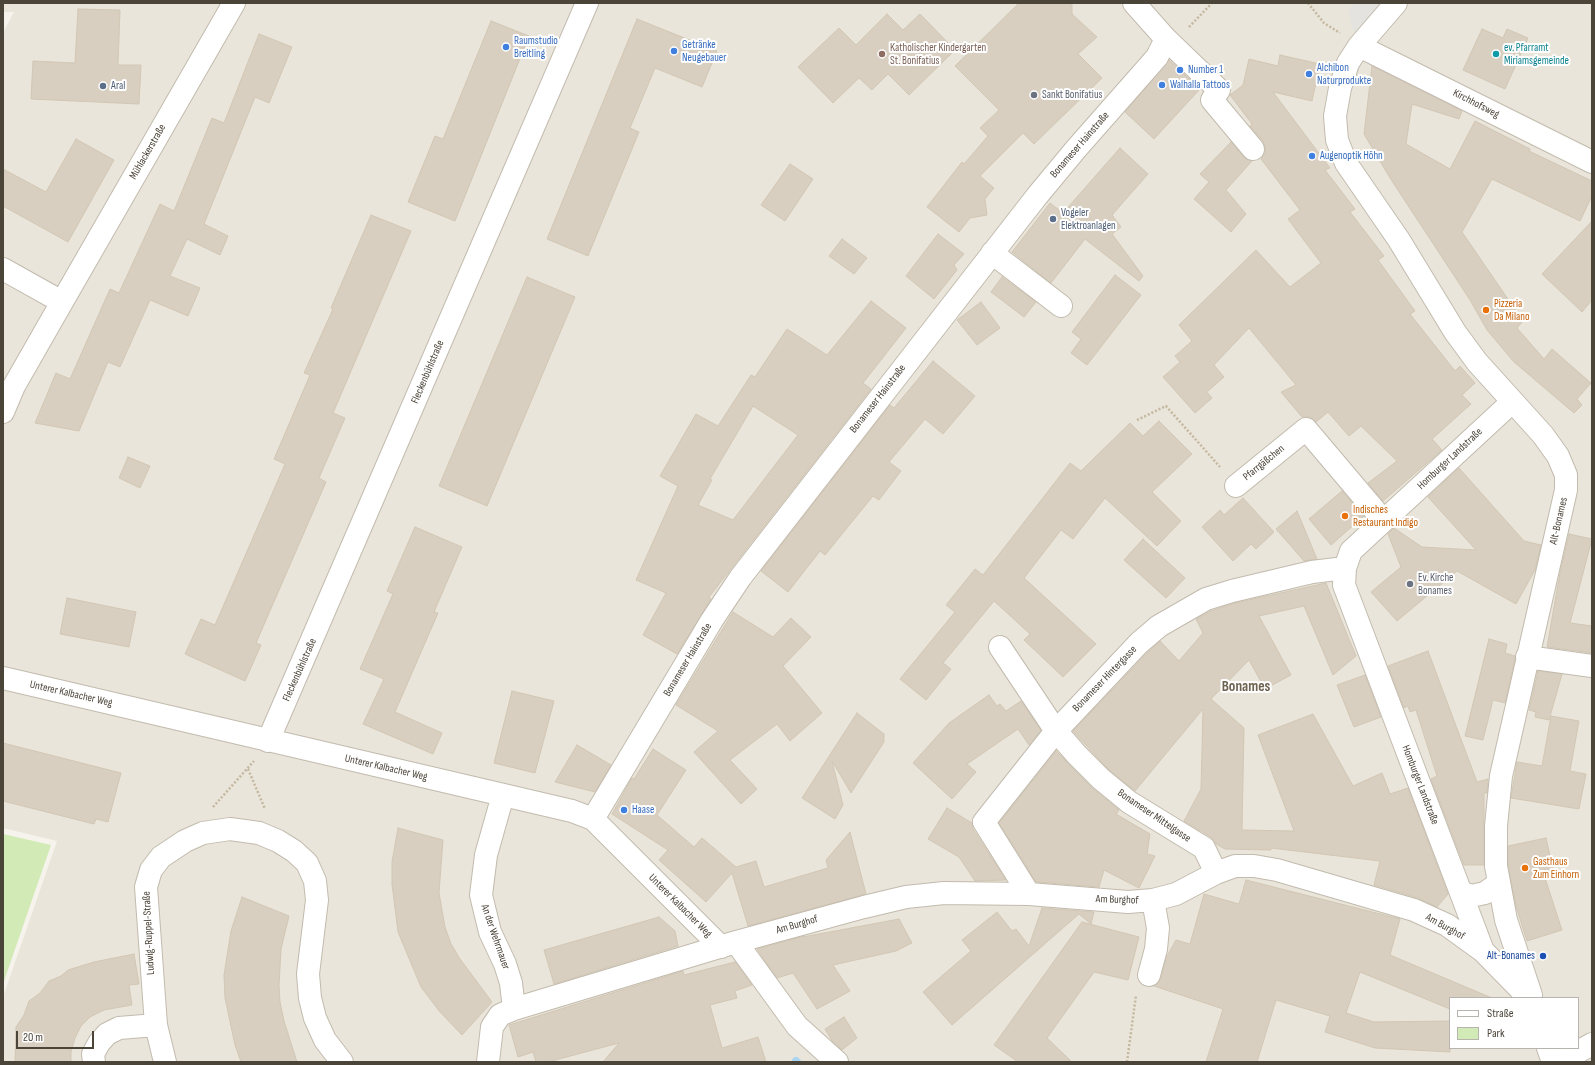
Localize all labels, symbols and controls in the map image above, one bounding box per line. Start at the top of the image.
place label: Raumstudio Breitling [514,34,558,60]
place label: Getränke Neugebauer [682,38,726,64]
place label: Katholischer Kindergarten St. Bonifatius [890,41,986,67]
place label: ev. Pfarramt Miriamsgemeinde [1504,41,1569,67]
marker: Raumstudio Breitling [501,42,511,52]
marker: Getränke Neugebauer [669,46,679,56]
marker: Katholischer Kindergarten St. Bonifatius [877,49,887,59]
marker: ev. Pfarramt Miriamsgemeinde [1491,49,1501,59]
place label: Alchibon Naturprodukte [1317,61,1371,87]
place label: Number 1 [1188,63,1223,77]
marker: Number 1 [1175,65,1185,75]
marker: Alchibon Naturprodukte [1304,69,1314,79]
place label: Walhalla Tattoos [1170,78,1230,92]
place label: Aral [111,79,125,93]
marker: Walhalla Tattoos [1157,80,1167,90]
marker: Aral [98,81,108,91]
street label: Kirchhofsweg [1451,87,1501,121]
place label: Sankt Bonifatius [1042,88,1102,102]
marker: Sankt Bonifatius [1029,90,1039,100]
street label: Bonameser Hainstraße [1048,109,1112,181]
street label: Mühlackerstraße [127,122,169,182]
place label: Augenoptik Höhn [1320,149,1383,163]
marker: Augenoptik Höhn [1307,151,1317,161]
place label: Vogeler Elektroanlagen [1061,206,1116,232]
marker: Vogeler Elektroanlagen [1048,214,1058,224]
place label: Pizzeria Da Milano [1494,297,1529,323]
marker: Pizzeria Da Milano [1481,305,1491,315]
street label: Fleckenbühlstraße [409,338,447,406]
street label: Bonameser Hainstraße [847,362,909,436]
street label: Homburger Landstraße [1415,426,1485,492]
street label: Pfarrgäßchen [1241,442,1287,484]
street label: Alt-Bonames [1547,496,1571,546]
place label: Indisches Restaurant Indigo [1353,503,1418,529]
marker: Indisches Restaurant Indigo [1340,511,1350,521]
place label: Ev. Kirche Bonames [1418,571,1454,597]
marker: Ev. Kirche Bonames [1405,579,1415,589]
street label: Bonameser Hainstraße [661,621,715,699]
street label: Fleckenbühlstraße [280,636,320,704]
street label: Bonameser Hintergasse [1070,643,1140,715]
street label: Unterer Kalbacher Weg [28,678,114,710]
district label: Bonames [1222,678,1270,696]
street label: Homburger Landstraße [1399,743,1441,827]
street label: Unterer Kalbacher Weg [343,752,429,784]
street label: Bonameser Mittelgasse [1115,787,1193,845]
place label: Haase [632,803,654,817]
marker: Haase [619,805,629,815]
place label: Gasthaus Zum Einhorn [1533,855,1579,881]
marker: Gasthaus Zum Einhorn [1520,863,1530,873]
street label: Unterer Kalbacher Weg [645,871,715,941]
street label: Ludwig-Ruppel-Straße [140,891,158,975]
street label: Am Burghof [1095,893,1139,907]
street label: An der Wehrmauer [478,903,512,971]
street label: Am Burghof [1423,911,1467,943]
street label: Am Burghof [775,913,819,937]
place label: Alt-Bonames [1487,949,1535,963]
marker: Alt-Bonames [1538,951,1548,961]
legend [1449,997,1579,1049]
text: Straße [1487,1006,1514,1021]
scale bar [18,1023,96,1049]
text: Park [1487,1026,1505,1041]
text: 20 m [23,1030,43,1045]

